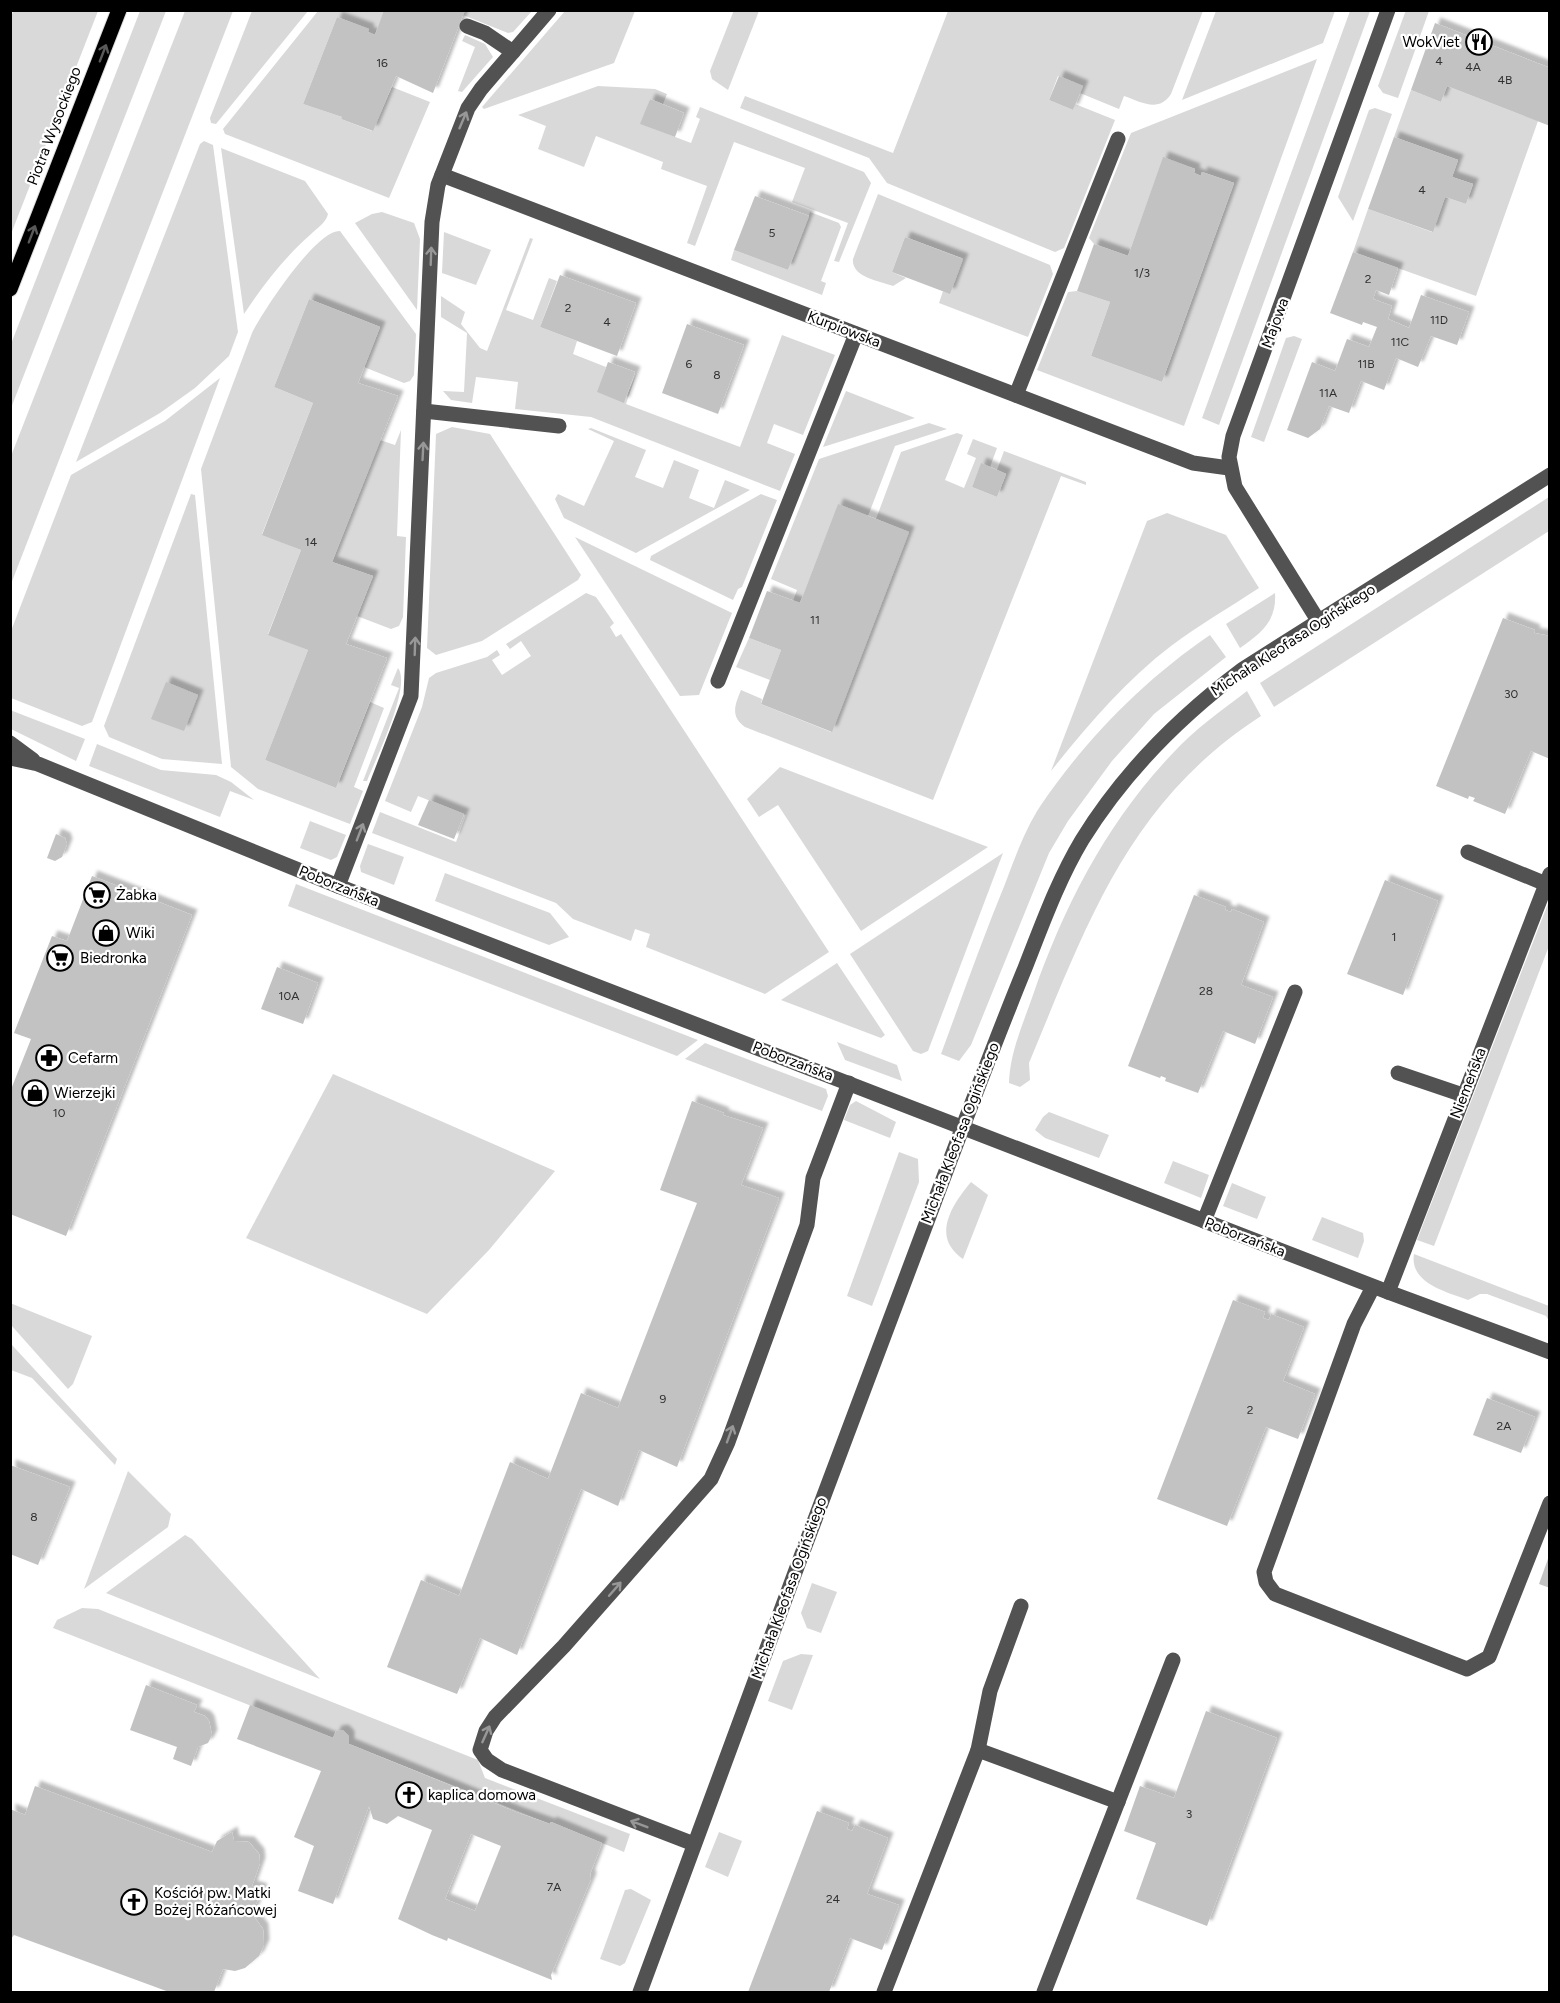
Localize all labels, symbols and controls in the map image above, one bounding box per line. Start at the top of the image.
restaurant icon: WokViet [1464,27,1494,57]
place label: WokViet [1402,33,1460,51]
one-way arrow [98,44,109,62]
house number: 4 [1435,54,1443,68]
house number: 16 [376,56,388,70]
house number: 4A [1465,60,1481,74]
street label: Piotra Wysockiego [23,64,85,188]
house number: 4B [1498,73,1512,87]
one-way arrow [458,112,470,130]
house number: 4 [1418,183,1426,197]
one-way arrow [27,225,38,244]
house number: 5 [769,226,776,240]
one-way arrow [425,247,436,267]
house number: 1/3 [1134,266,1150,280]
house number: 2 [1365,272,1371,286]
street label: Majowa [1258,295,1292,351]
house number: 2 [565,301,571,315]
street label: Kurpiowska [805,307,883,351]
house number: 11D [1430,313,1448,327]
house number: 4 [603,315,611,329]
house number: 11C [1391,335,1410,349]
house number: 6 [686,357,693,371]
house number: 11B [1357,357,1375,371]
house number: 8 [713,368,721,382]
house number: 11A [1319,386,1337,400]
one-way arrow [417,442,428,462]
house number: 14 [305,535,318,549]
street label: Michała Kleofasa Ogińskiego [1207,580,1379,700]
house number: 11 [810,613,820,627]
one-way arrow [409,637,420,657]
house number: 30 [1504,687,1518,701]
one-way arrow [355,823,366,841]
street label: Poborzańska [296,862,382,910]
supermarket icon: Żabka [82,880,112,910]
place label: Żabka [116,886,157,904]
shop icon: Wiki [91,918,121,948]
place label: Wiki [126,924,155,942]
house number: 1 [1392,930,1396,944]
supermarket icon: Biedronka [45,943,75,973]
place label: Biedronka [80,949,147,967]
house number: 28 [1199,984,1213,998]
house number: 10A [279,989,299,1003]
street label: Poborzańska [750,1037,836,1085]
street label: Michała Kleofasa Ogińskiego [917,1040,1003,1226]
pharmacy icon: Cefarm [34,1043,64,1073]
street label: Niemeńska [1446,1045,1490,1121]
place label: Cefarm [68,1049,118,1067]
shop icon: Wierzejki [20,1078,50,1108]
place label: Wierzejki [54,1084,116,1102]
house number: 10 [53,1106,66,1120]
street label: Poborzańska [1202,1213,1288,1261]
house number: 9 [660,1392,667,1406]
house number: 2 [1247,1403,1253,1417]
house number: 2A [1497,1419,1511,1433]
one-way arrow [726,1425,737,1444]
street label: Michała Kleofasa Ogińskiego [748,1494,830,1682]
house number: 8 [30,1510,38,1524]
one-way arrow [608,1582,622,1597]
one-way arrow [481,1726,492,1744]
church icon: kaplica domowa [394,1780,424,1810]
place label: kaplica domowa [428,1786,536,1804]
house number: 3 [1186,1807,1192,1821]
one-way arrow [631,1818,649,1829]
house number: 7A [547,1880,561,1894]
place label: Kościół pw. Matki Bożej Różańcowej [154,1884,277,1919]
church icon: Kościół pw. Matki Bożej Różańcowej [119,1887,149,1917]
house number: 24 [826,1892,841,1906]

